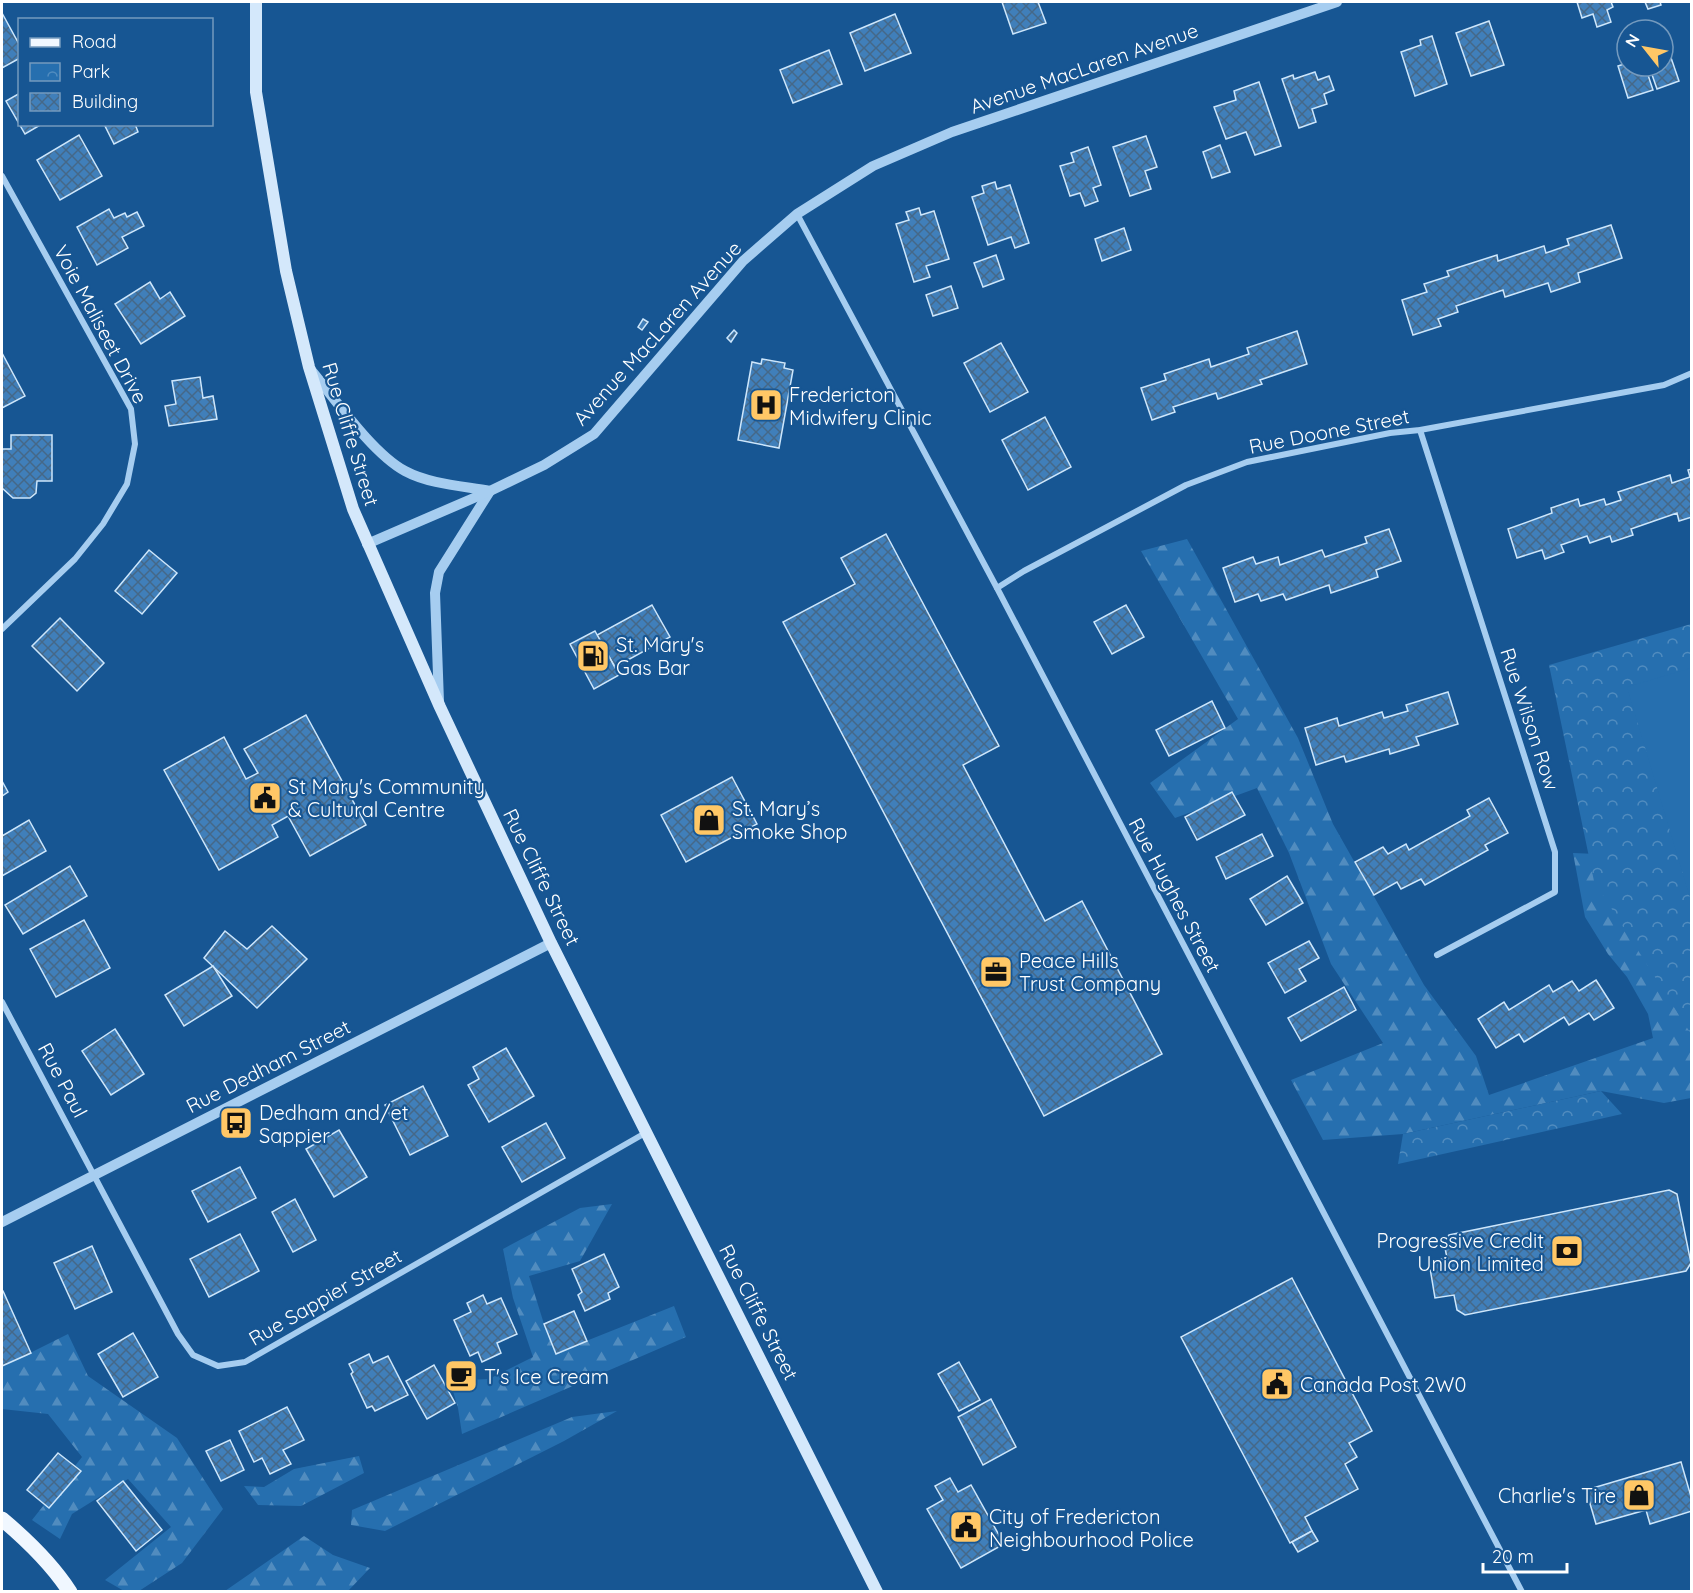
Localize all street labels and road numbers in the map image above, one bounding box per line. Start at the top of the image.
street label: Avenue MacLaren Avenue [967,17,1201,119]
street label: Avenue MacLaren Avenue [568,236,746,430]
street label: Voie Maliseet Drive [49,240,153,408]
street label: Rue Cliffe Street [317,359,385,509]
street label: Rue Doone Street [1247,403,1412,459]
street label: Rue Wilson Row [1495,645,1565,793]
street label: Rue Cliffe Street [498,805,586,950]
street label: Rue Hughes Street [1124,813,1226,977]
street label: Rue Dedham Street [182,1014,355,1118]
street label: Rue Paul [33,1038,93,1122]
street label: Rue Cliffe Street [714,1240,804,1384]
street label: Rue Sappier Street [244,1243,406,1351]

